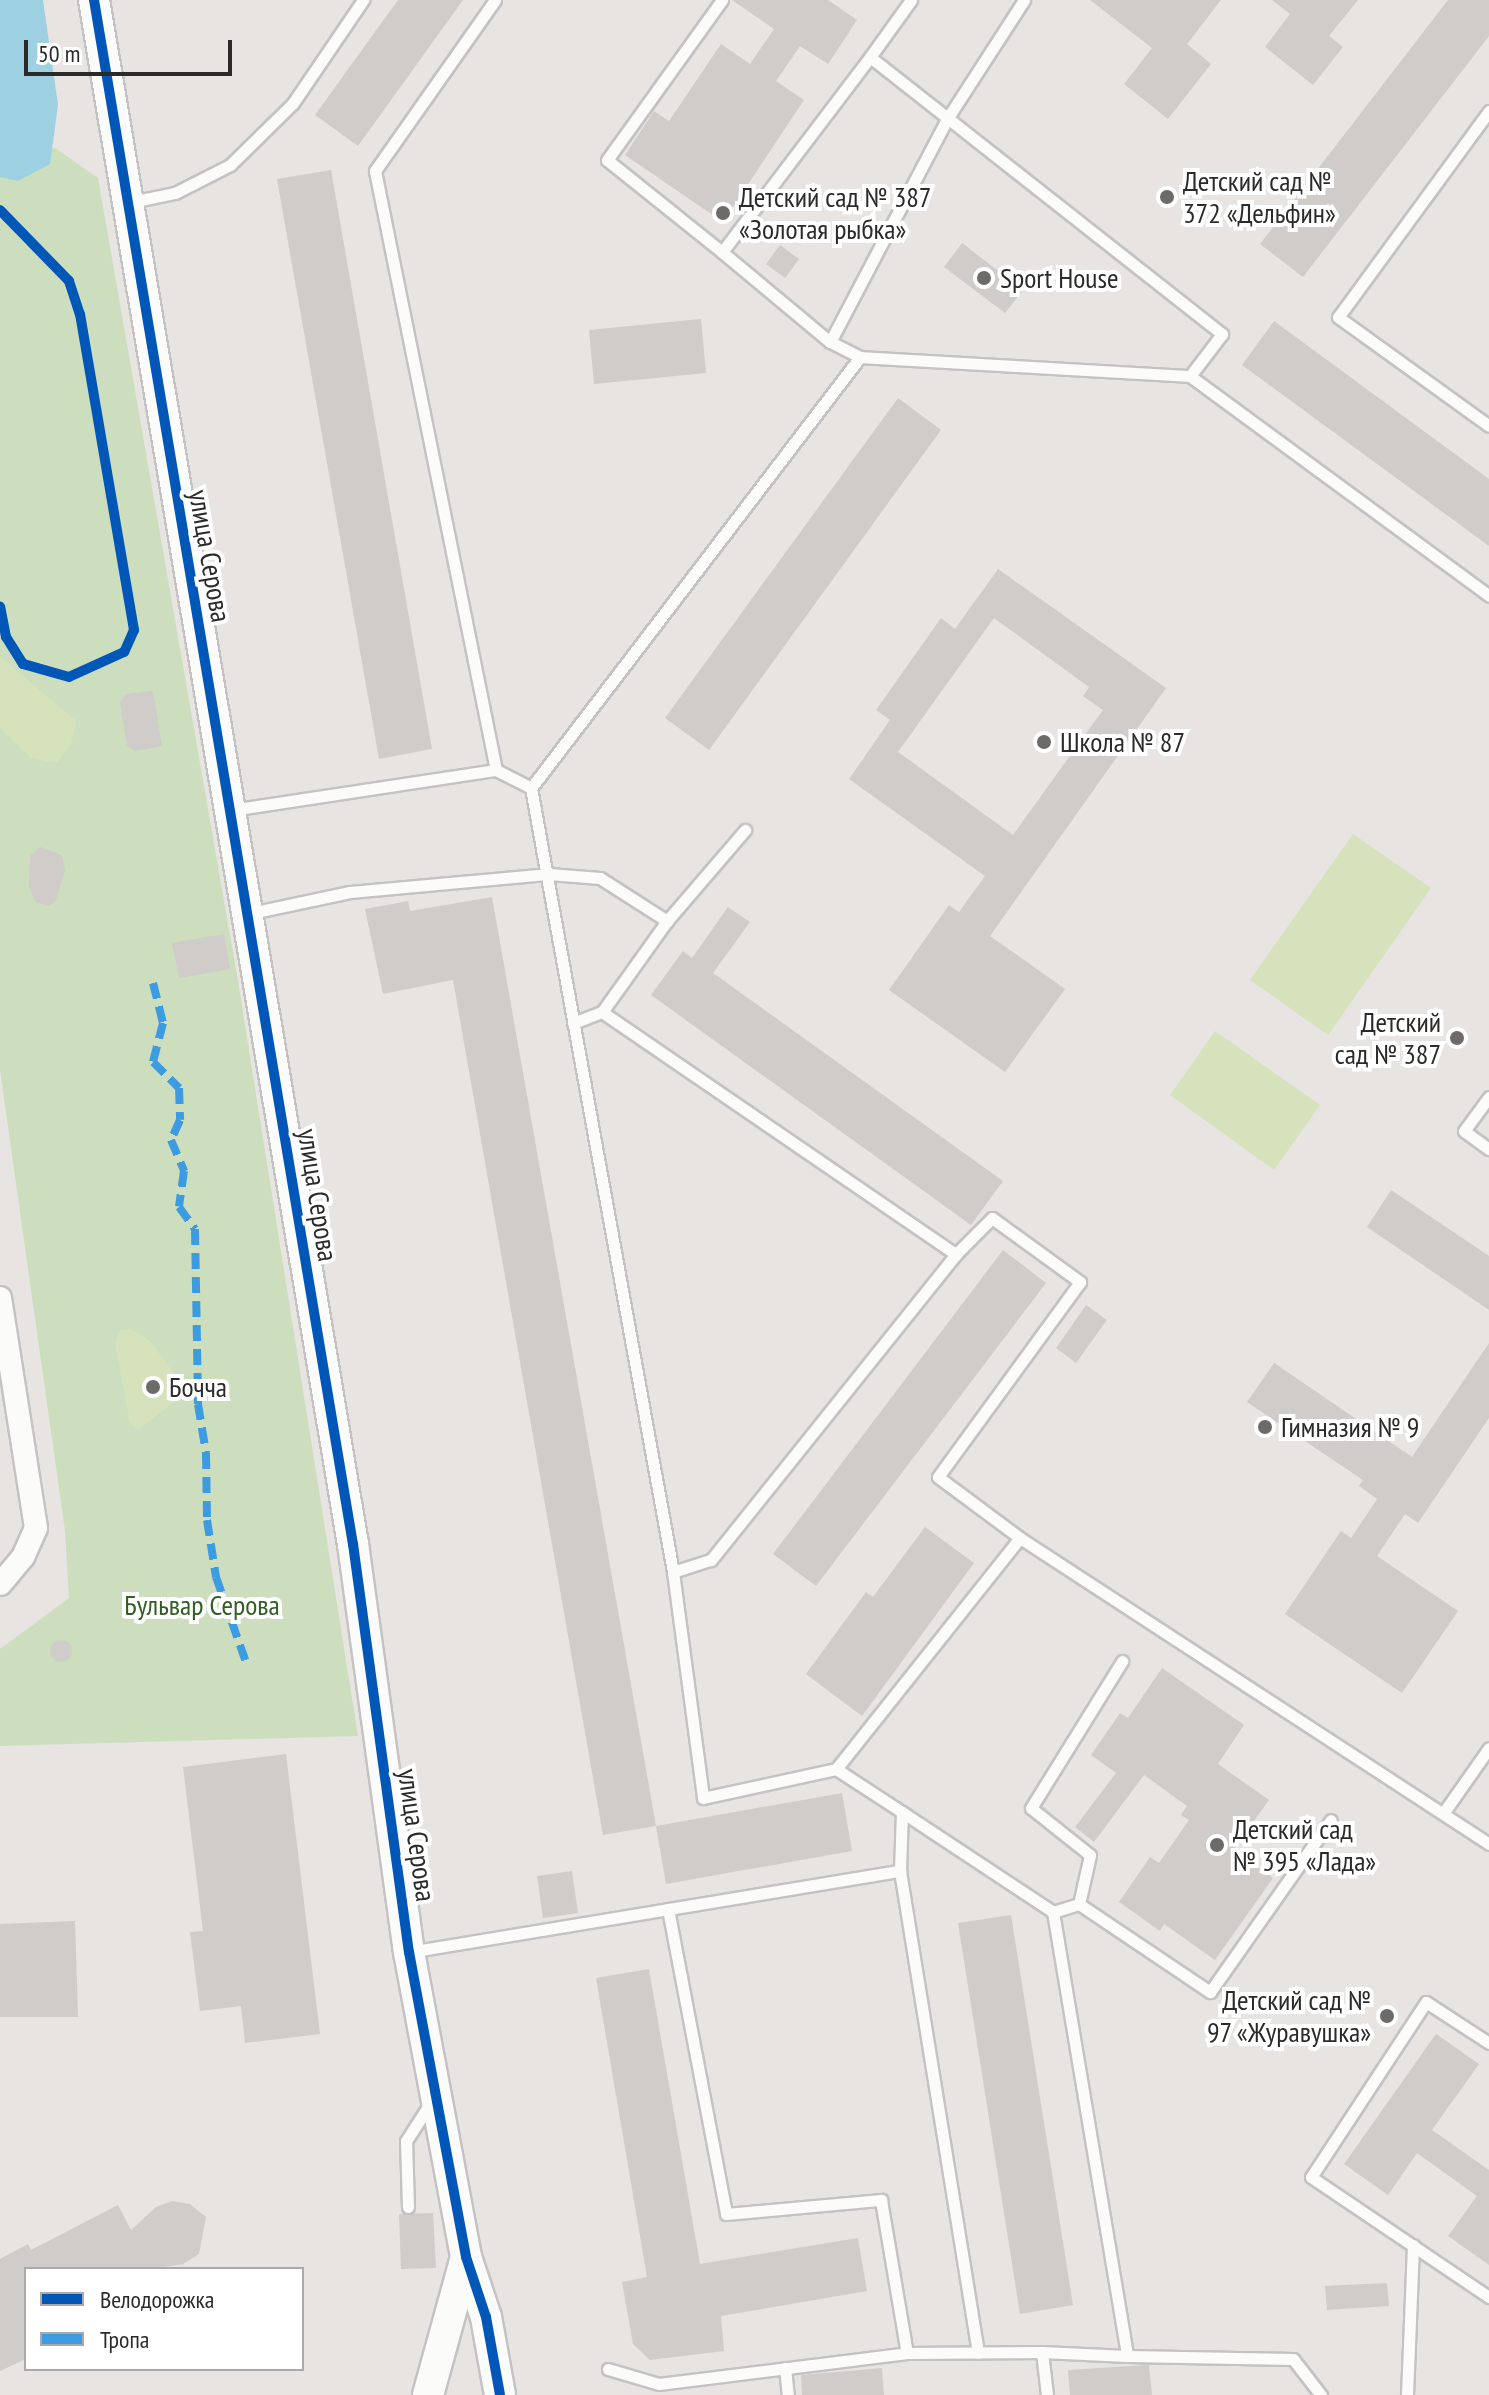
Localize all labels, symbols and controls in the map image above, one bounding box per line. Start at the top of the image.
scale bar [28,24,236,74]
text: 50 m [38,38,80,69]
place label: Детский сад № 372 «Дельфин» [1183,164,1336,230]
place label: Детский сад № 387 «Золотая рыбка» [739,180,931,246]
marker: Детский сад № 372 «Дельфин» [1158,188,1176,206]
marker: Детский сад № 387 «Золотая рыбка» [714,204,732,222]
place label: Sport House [1000,261,1119,295]
marker: Sport House [975,269,993,287]
street label: улица Серова [182,487,238,625]
place label: Школа № 87 [1060,725,1185,759]
marker: Школа № 87 [1035,733,1053,751]
place label: Детский сад № 387 [1335,1005,1441,1071]
marker: Детский сад № 387 [1448,1029,1466,1047]
street label: улица Серова [291,1126,345,1264]
place label: Бочча [169,1370,227,1404]
marker: Бочча [144,1378,162,1396]
place label: Гимназия № 9 [1281,1410,1419,1444]
marker: Гимназия № 9 [1256,1418,1274,1436]
park label: Бульвар Серова [124,1588,280,1622]
street label: улица Серова [391,1766,443,1904]
place label: Детский сад № 395 «Лада» [1233,1812,1376,1878]
marker: Детский сад № 395 «Лада» [1208,1836,1226,1854]
place label: Детский сад № 97 «Журавушка» [1206,1983,1371,2049]
marker: Детский сад № 97 «Журавушка» [1378,2007,1396,2025]
legend [24,2267,304,2371]
text: Велодорожка [100,2284,214,2315]
text: Тропа [100,2324,149,2355]

